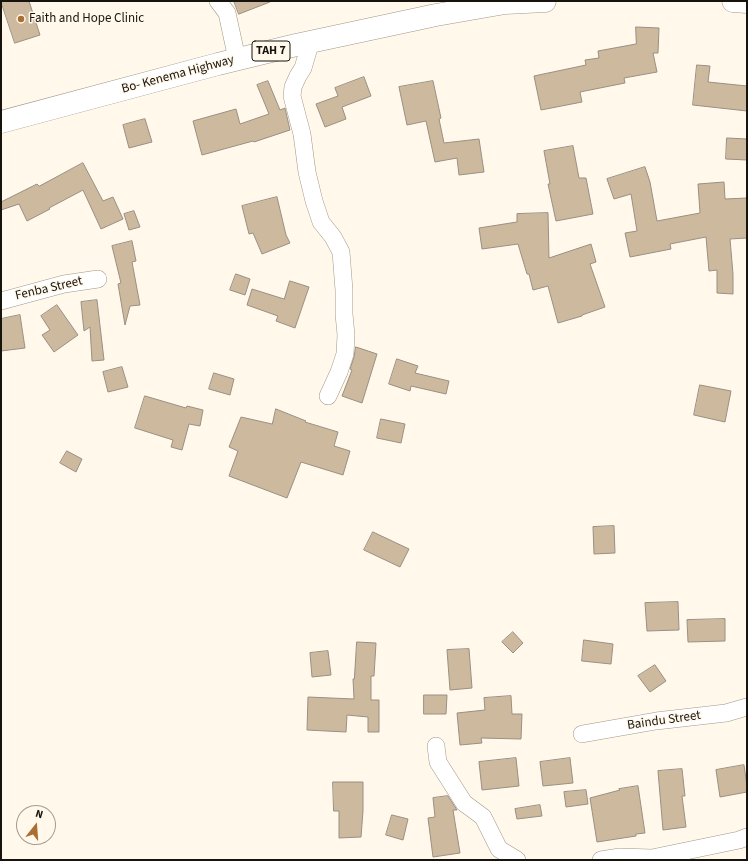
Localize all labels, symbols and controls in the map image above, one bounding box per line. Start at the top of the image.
place label: Faith and Hope Clinic [29,11,144,27]
marker: Faith and Hope Clinic [16,14,26,24]
road number: TAH 7 [252,41,290,61]
street label: Bo- Kenema Highway [120,52,236,98]
street label: Fenba Street [14,274,84,304]
street label: Baindu Street [626,708,702,734]
north arrow [16,805,56,845]
text: N [34,806,45,822]

